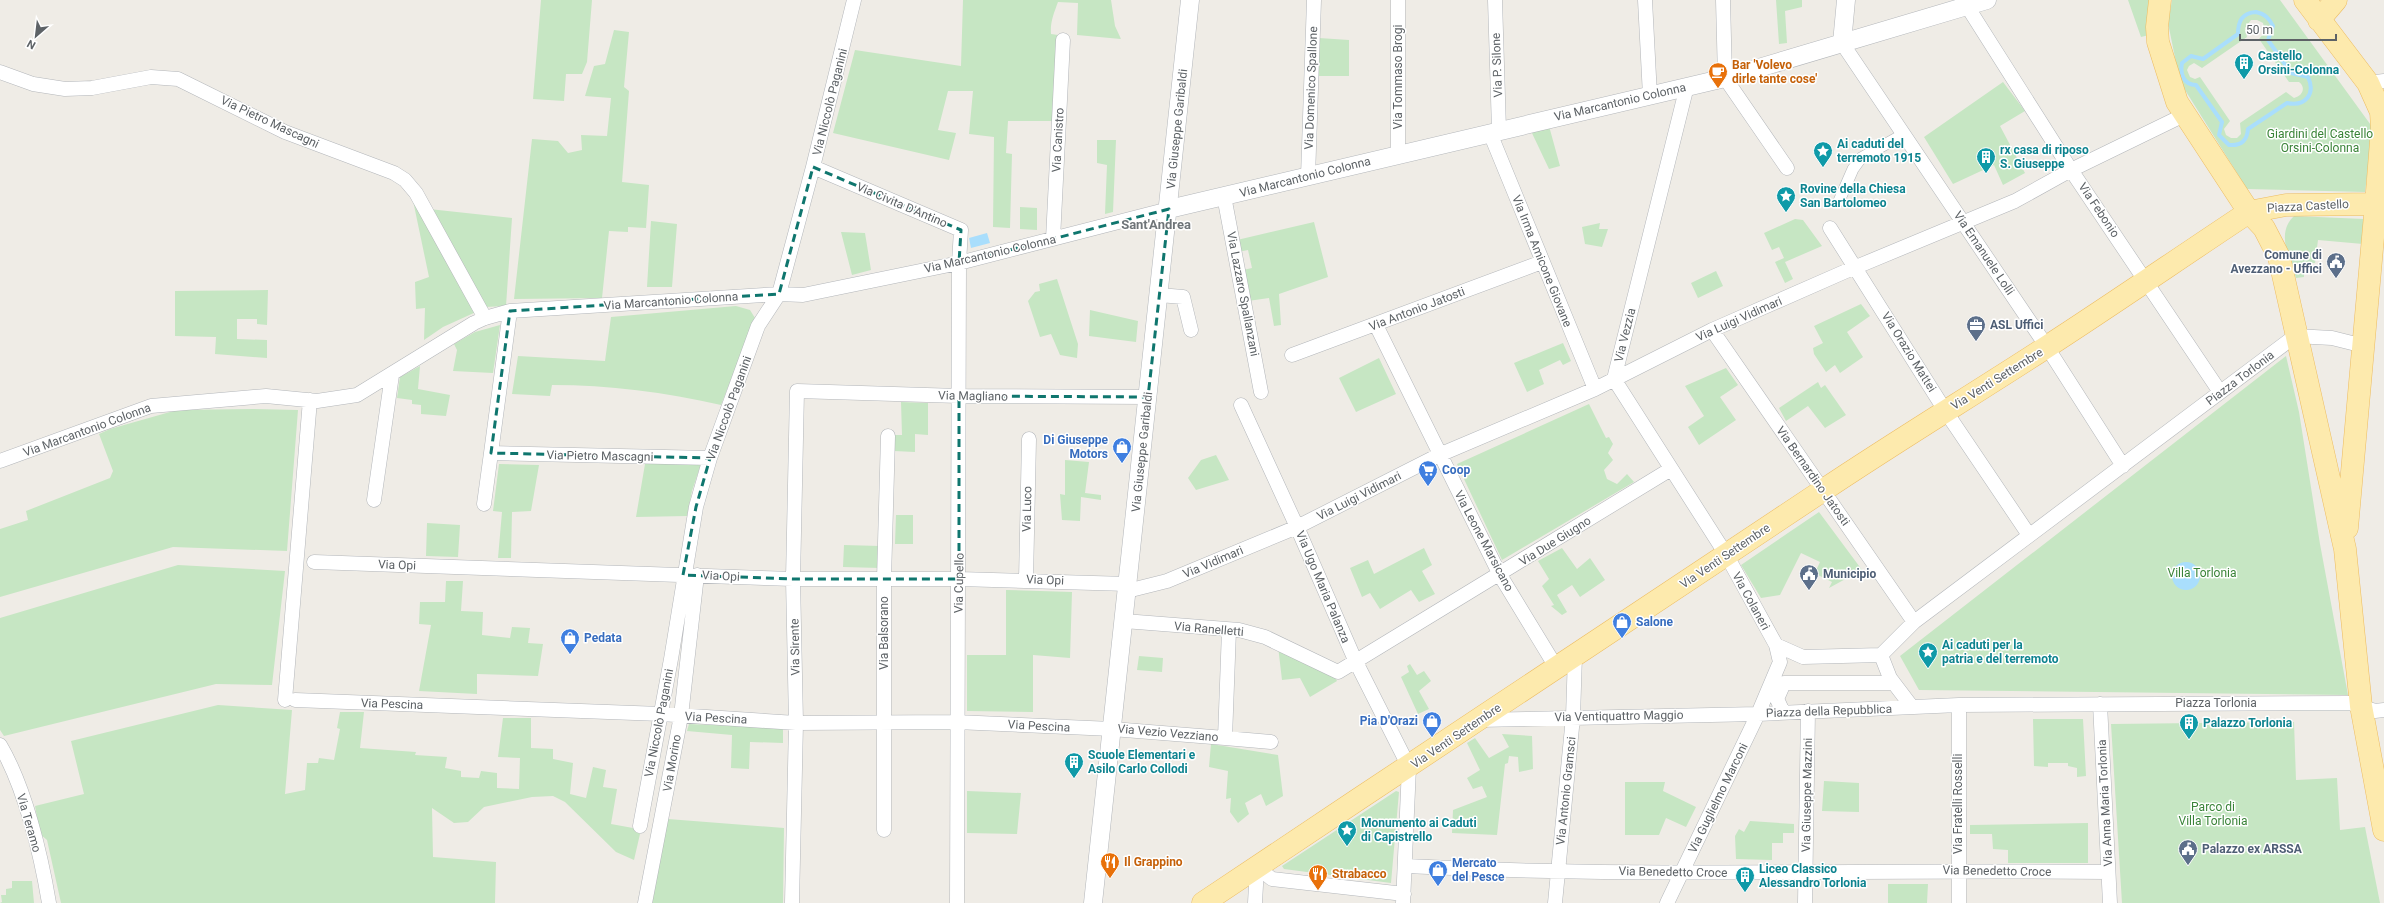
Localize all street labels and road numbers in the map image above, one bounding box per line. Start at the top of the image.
street label: Via Tommaso Brogi [1391,25,1405,129]
street label: Via Domenico Spallone [1302,26,1320,150]
street label: Via P. Silone [1489,32,1505,98]
street label: Via Niccolò Paganini [810,47,850,157]
street label: Via Giuseppe Garibaldi [1164,68,1190,190]
street label: Via Marcantonio Colonna [1553,80,1687,124]
street label: Via Pietro Mascagni [219,93,321,151]
street label: Via Canistro [1049,107,1067,173]
street label: Via Marcantonio Colonna [1238,154,1372,200]
street label: Via Civita D'Antino [855,180,950,230]
street label: Via Febonio [2076,180,2122,240]
street label: Via Irma Amicone Giovane [1509,193,1575,329]
street label: Piazza Castello [2267,197,2349,215]
street label: Via Emanuele Lolli [1951,209,2017,298]
street label: Via Lazzaro Spallanzani [1224,230,1262,358]
street label: Via Marcantonio Colonna [923,232,1057,276]
street label: Via Antonio Jatosti [1367,284,1467,334]
street label: Via Marcantonio Colonna [603,289,739,313]
street label: Via Luigi Vidimari [1694,294,1784,344]
street label: Via Vezzia [1612,307,1638,363]
street label: Via Orazio Mattei [1879,309,1939,395]
street label: Via Venti Settembre [1949,345,2045,413]
street label: Piazza Torlonia [2203,348,2277,408]
street label: Via Niccolò Paganini [704,354,754,462]
street label: Via Magliano [938,388,1008,404]
street label: Via Giuseppe Garibaldi [1129,391,1155,513]
street label: Via Marcantonio Colonna [21,400,153,460]
street label: Via Bernardino Jatosti [1773,424,1853,528]
street label: Via Pietro Mascagni [546,448,654,464]
street label: Via Luigi Vidimari [1315,469,1404,523]
street label: Via Luco [1020,486,1034,532]
street label: Via Leone Marsicano [1451,488,1517,594]
street label: Via Due Giugno [1517,513,1594,569]
street label: Via Venti Settembre [1677,521,1773,591]
street label: Via Ugo Maria Palanza [1293,529,1353,645]
street label: Via Vidimari [1181,543,1245,581]
street label: Via Cupello [951,553,967,613]
street label: Via Opi [378,557,416,573]
street label: Via Opi [702,568,740,584]
street label: Via Colaneri [1729,570,1773,633]
street label: Via Opi [1026,572,1064,588]
street label: Via Balsorano [877,596,891,670]
street label: Via Sirente [788,618,802,676]
street label: Via Ranelletti [1174,619,1245,639]
street label: Via Niccolò Paganini [642,668,676,778]
street label: Via Pescina [361,696,423,712]
street label: Piazza Torlonia [2175,696,2257,710]
street label: Via Venti Settembre [1408,701,1504,771]
street label: Piazza della Repubblica [1766,702,1892,720]
street label: Via Ventiquattro Maggio [1554,708,1684,724]
street label: Via Pescina [684,709,748,727]
street label: Via Pescina [1007,717,1071,735]
street label: Via Vezio Vezziano [1117,722,1219,744]
street label: Via Morino [660,733,684,793]
street label: Via Antonio Gramsci [1553,736,1579,846]
street label: Via Giuseppe Mazzini [1799,738,1815,852]
street label: Via Anna Maria Torlonia [2095,739,2115,867]
street label: Via Guglielmo Marconi [1685,741,1751,855]
street label: Via Fratelli Rosselli [1951,754,1965,854]
street label: Via Teramo [14,792,44,854]
street label: Via Benedetto Croce [1942,863,2052,879]
street label: Via Benedetto Croce [1618,864,1728,880]

